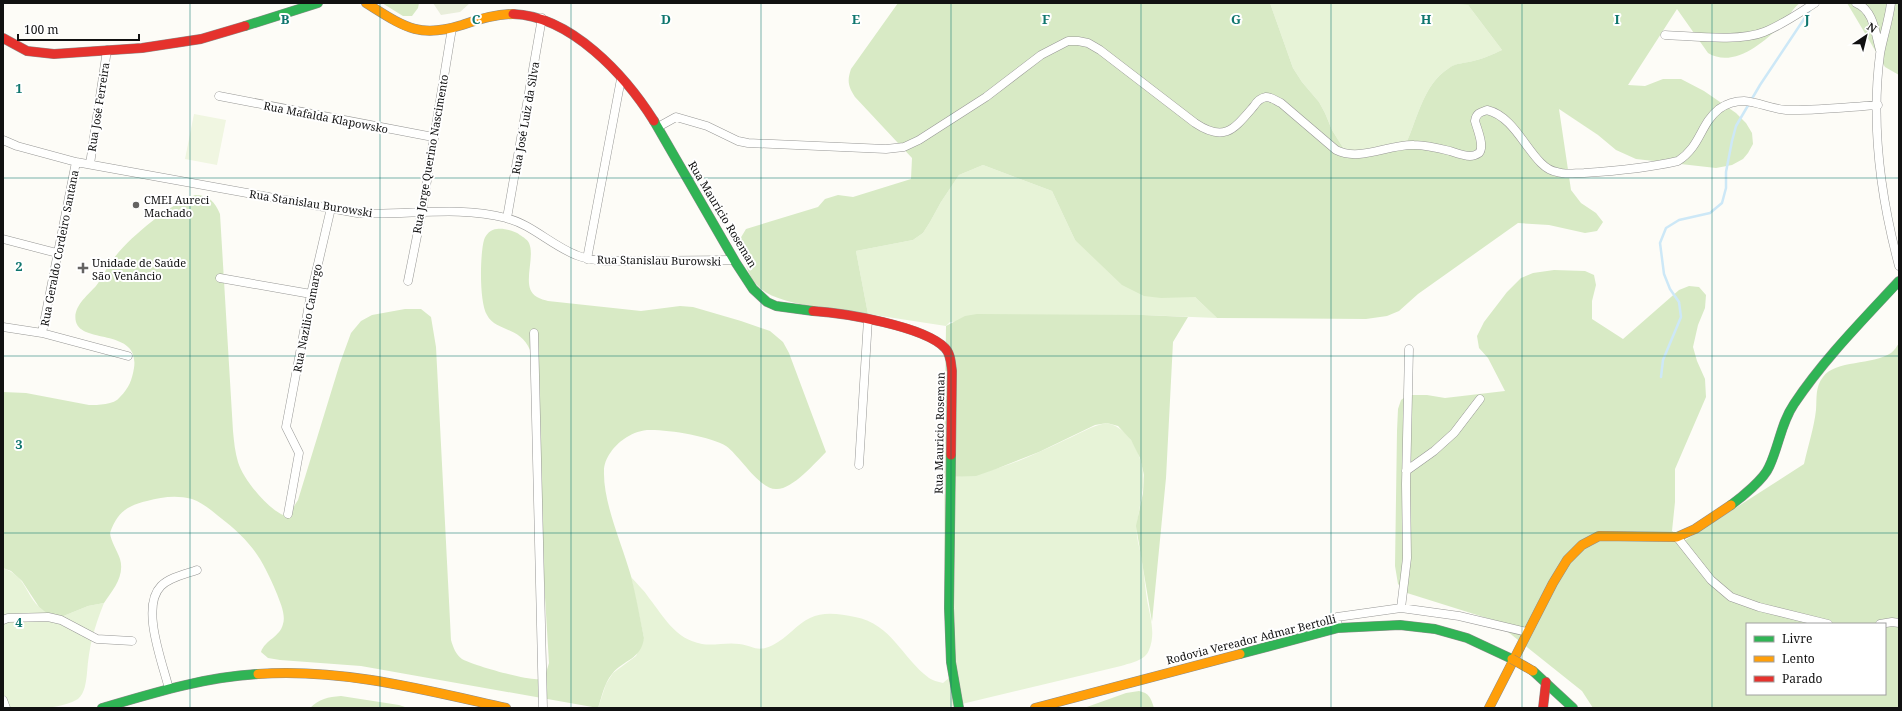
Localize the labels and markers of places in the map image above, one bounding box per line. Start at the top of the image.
place label: CMEI Aureci Machado [144,192,210,220]
marker: CMEI Aureci Machado [131,200,141,210]
place label: Unidade de Saúde São Venâncio [92,255,186,283]
marker: Unidade de Saúde São Venâncio [77,262,89,274]

